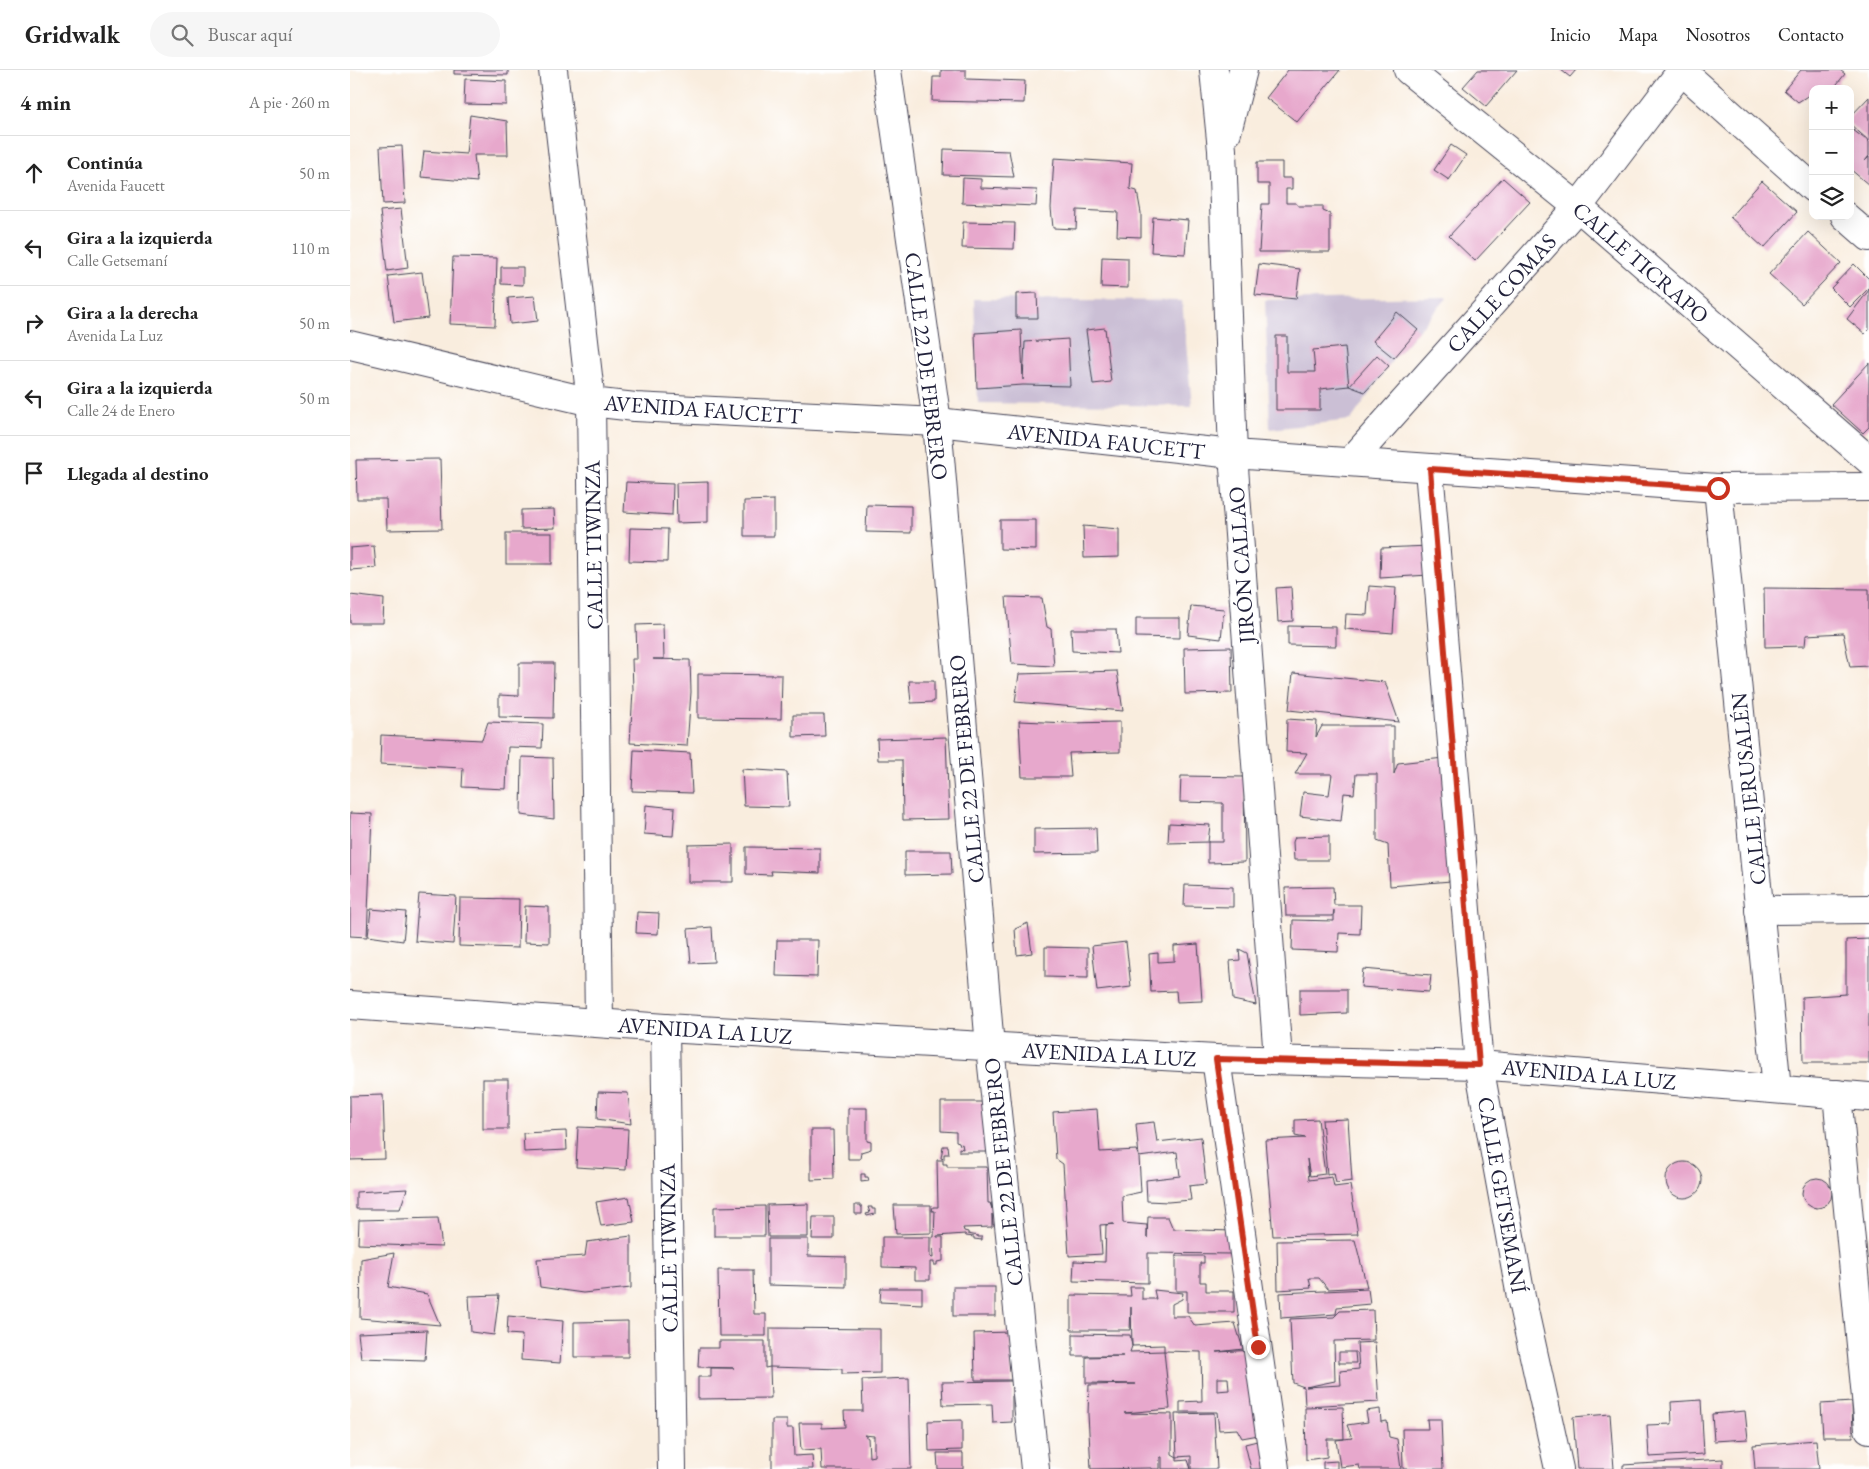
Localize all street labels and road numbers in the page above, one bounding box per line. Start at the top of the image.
street label: CALLE TICRAPO [1566,195,1715,330]
street label: CALLE COMAS [1440,228,1563,359]
street label: CALLE 22 DE FEBRERO [898,250,955,482]
street label: AVENIDA FAUCETT [602,388,803,431]
street label: AVENIDA FAUCETT [1005,417,1206,466]
street label: CALLE TIWINZA [578,459,609,630]
street label: JIRÓN CALLAO [1222,486,1262,646]
street label: CALLE 22 DE FEBRERO [942,653,991,884]
street label: CALLE JERUSALÉN [1724,691,1773,887]
street label: AVENIDA LA LUZ [616,1010,793,1051]
street label: AVENIDA LA LUZ [1020,1035,1197,1074]
street label: AVENIDA LA LUZ [1500,1052,1677,1097]
street label: CALLE 22 DE FEBRERO [977,1056,1030,1288]
street label: CALLE GETSEMANÍ [1471,1095,1534,1296]
street label: CALLE TIWINZA [653,1162,684,1333]

